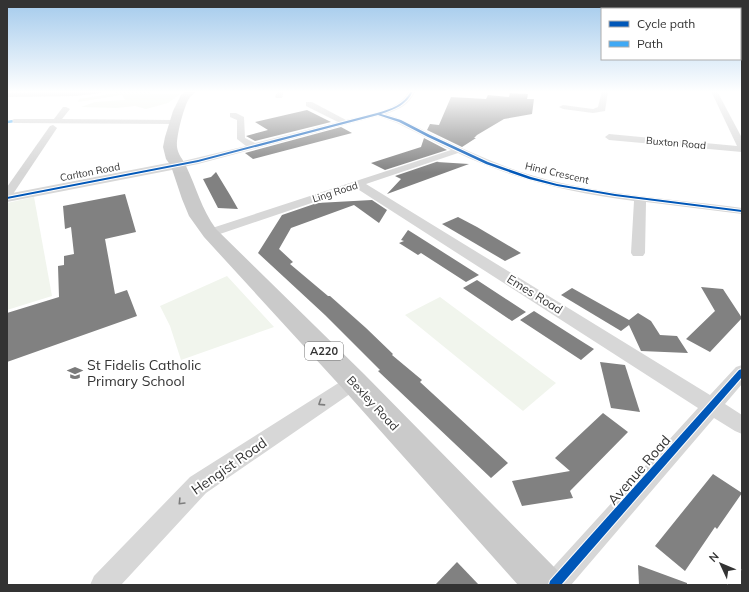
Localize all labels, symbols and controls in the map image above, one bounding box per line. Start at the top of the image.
legend [601,8,741,60]
text: Cycle path [637,16,695,31]
text: Path [637,36,663,51]
street label: Buxton Road [646,134,706,152]
street label: Hind Crescent [524,159,591,187]
street label: Carlton Road [59,160,121,184]
street label: Ling Road [311,179,359,205]
street label: Emes Road [504,271,566,317]
road number: A220 [305,342,343,360]
place label: St Fidelis Catholic Primary School [87,356,201,390]
school or university icon: St Fidelis Catholic Primary School [66,364,84,382]
street label: Bexley Road [344,373,402,433]
one-way arrow [318,398,325,406]
street label: Avenue Road [604,431,674,509]
street label: Hengist Road [188,433,270,499]
one-way arrow [178,497,186,505]
north arrow [701,544,741,584]
text: N [706,549,722,565]

